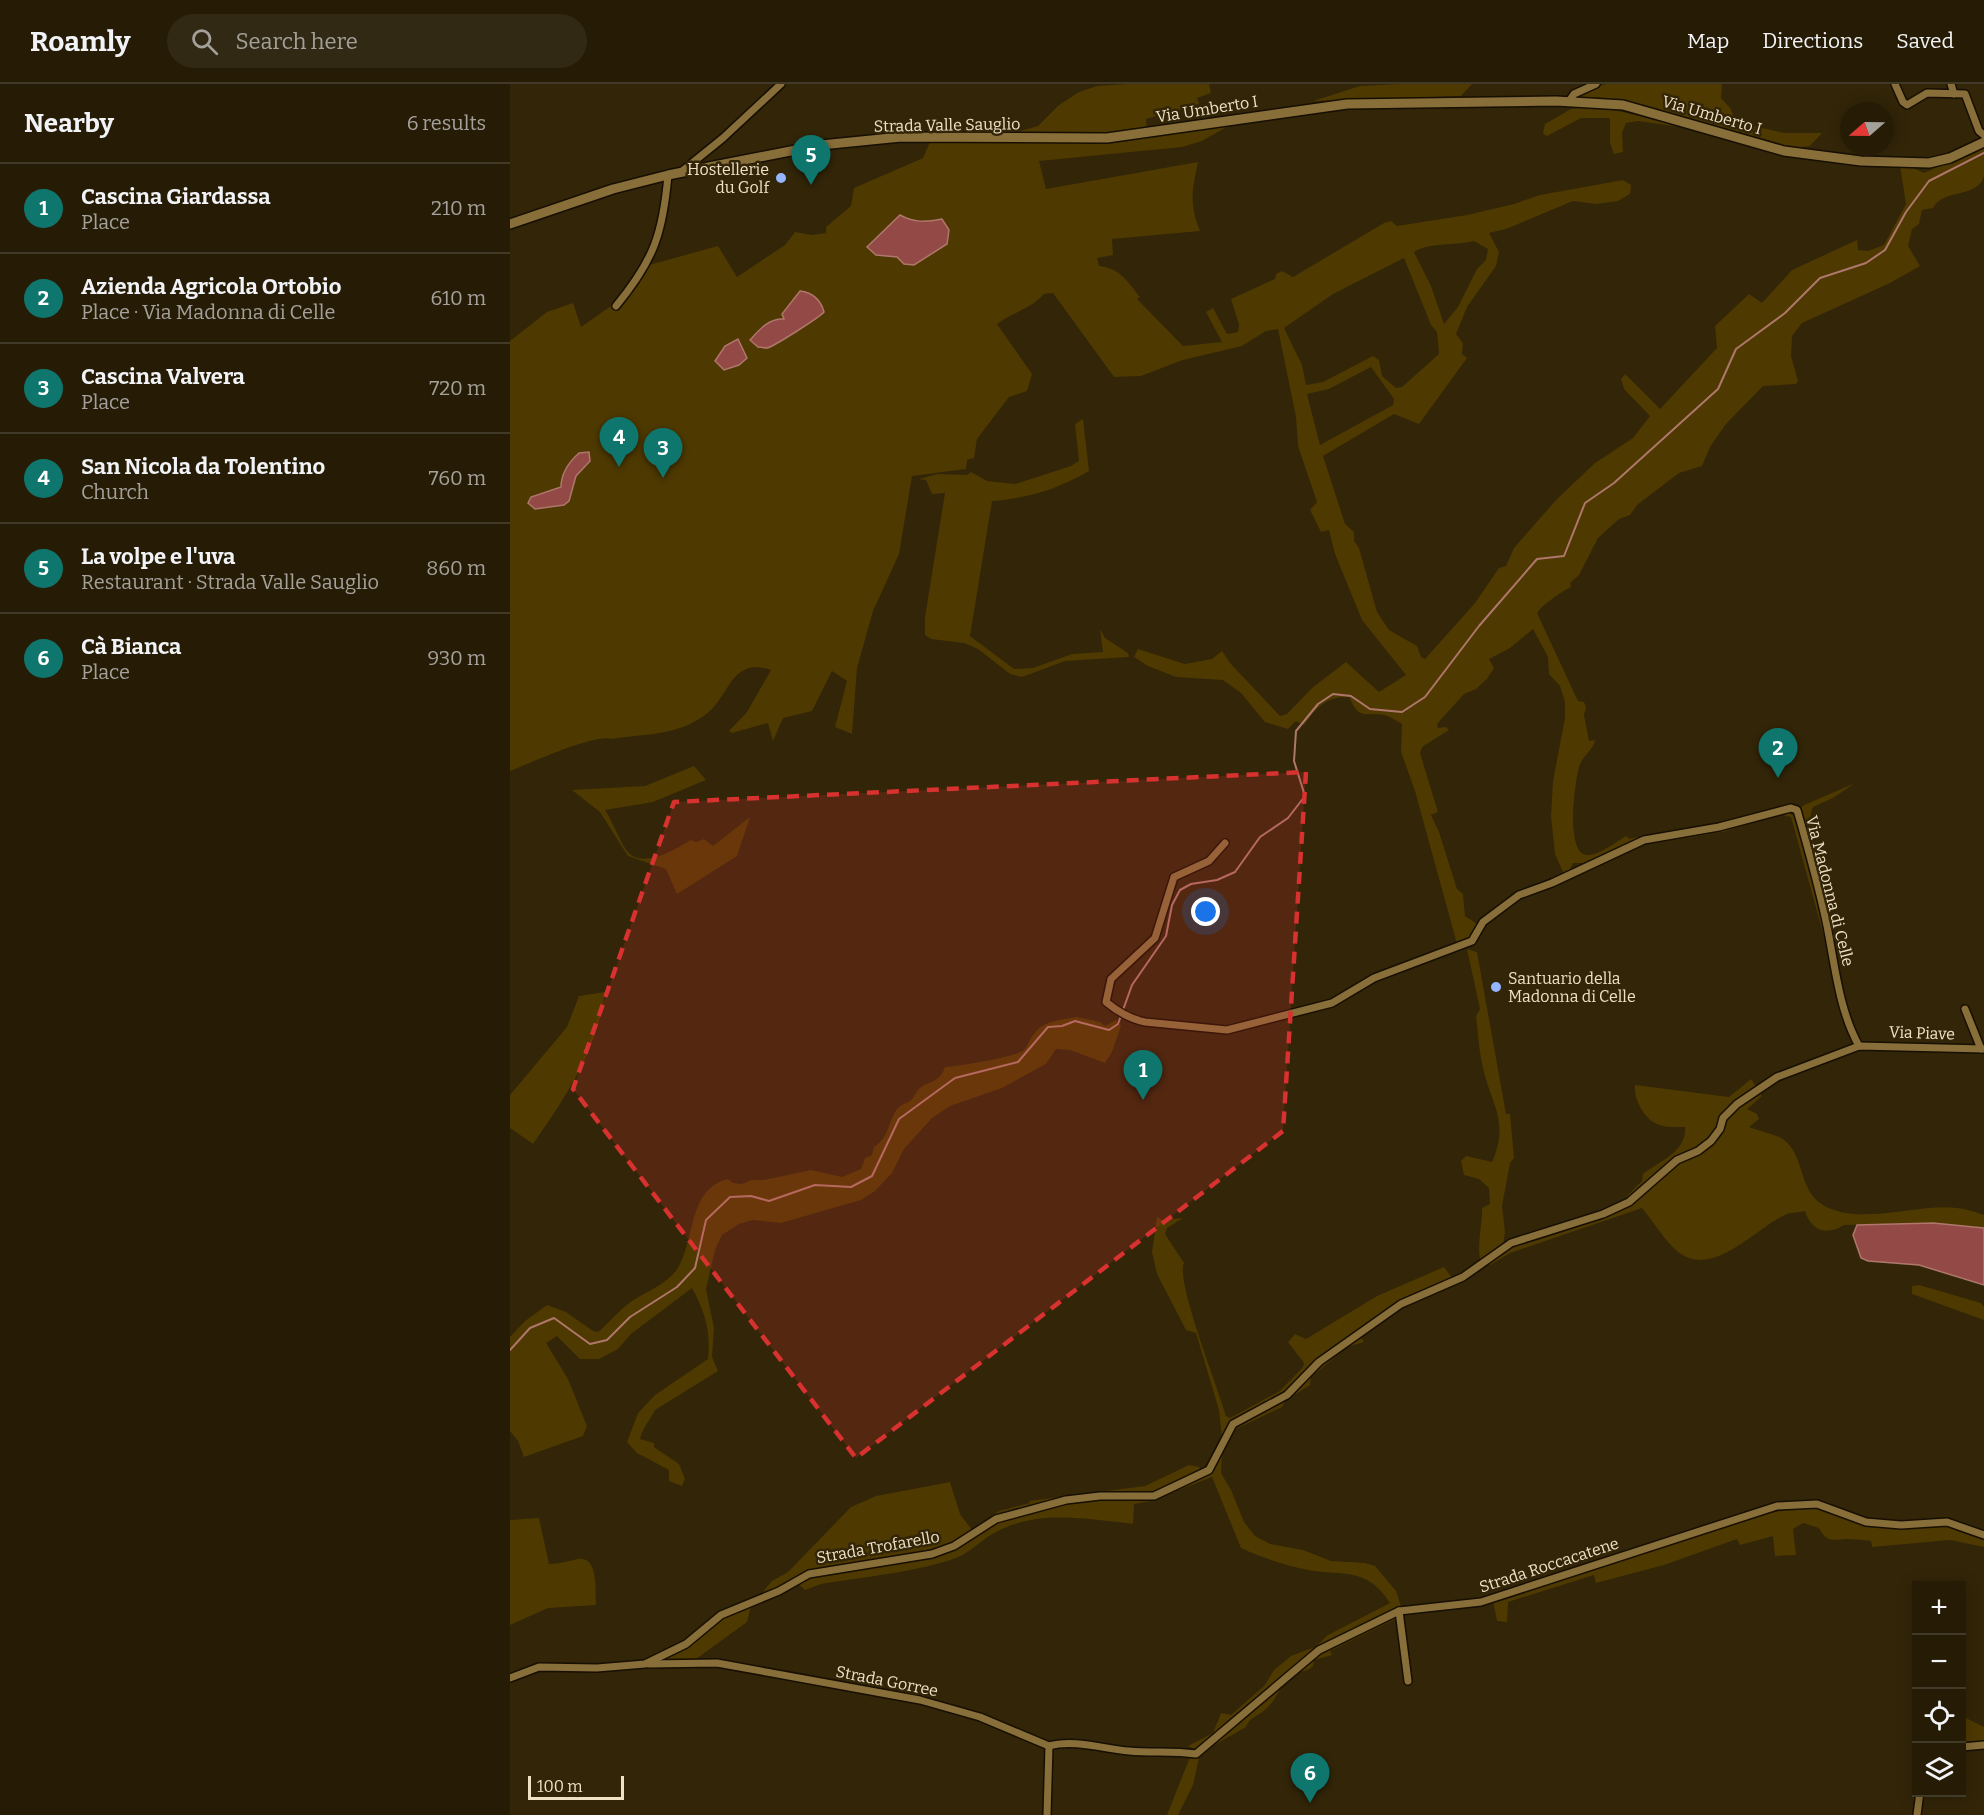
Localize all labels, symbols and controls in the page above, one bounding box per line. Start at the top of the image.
search box [167,14,587,68]
text: Roamly [30,25,131,58]
icon: search [188,25,221,58]
text: Search here [236,28,358,55]
text: Map [1687,28,1729,54]
text: Directions [1762,28,1863,54]
text: Saved [1896,28,1954,54]
street label: Via Umberto I [1155,92,1259,126]
street label: Via Umberto I [1660,92,1764,138]
north arrow [1840,102,1894,156]
text: Nearby [24,108,114,139]
text: 6 results [407,111,486,135]
street label: Strada Valle Sauglio [874,114,1020,136]
pin: 5 [792,135,830,185]
place label: Hostellerie du Golf [687,160,770,197]
marker: Hostellerie du Golf [774,171,788,185]
text: Cascina Giardassa [81,183,271,210]
text: 1 [39,196,48,220]
text: 210 m [431,196,486,220]
text: Place [81,210,130,234]
text: Azienda Agricola Ortobio [81,273,342,300]
text: 2 [38,286,49,310]
text: 610 m [430,286,486,310]
text: Place · Via Madonna di Celle [81,300,335,324]
text: Cascina Valvera [81,363,245,390]
text: 3 [38,376,49,400]
text: 720 m [429,376,486,400]
text: Place [81,390,130,414]
pin: 4 [600,418,638,467]
pin: 3 [644,428,682,478]
text: San Nicola da Tolentino [81,453,325,480]
text: 4 [37,466,50,490]
text: 760 m [429,466,486,490]
text: Church [81,480,149,504]
text: La volpe e l'uva [81,543,235,570]
text: 5 [38,556,49,580]
text: 860 m [426,556,486,580]
text: Restaurant · Strada Valle Sauglio [81,570,379,594]
text: Cà Bianca [81,633,181,660]
text: 6 [38,646,49,670]
text: 930 m [427,646,486,670]
text: Place [81,660,130,684]
pin: 2 [1758,728,1798,778]
street label: Via Madonna di Celle [1802,814,1858,968]
your location [1191,897,1220,926]
place label: Santuario della Madonna di Celle [1508,969,1636,1006]
marker: Santuario della Madonna di Celle [1489,980,1503,994]
street label: Via Piave [1889,1022,1955,1044]
pin: 1 [1124,1050,1162,1100]
street label: Strada Trofarello [815,1527,941,1567]
street label: Strada Roccacatene [1477,1533,1621,1597]
map controls [1912,1581,1966,1797]
button: + [1912,1581,1966,1635]
button: − [1912,1635,1966,1689]
street label: Strada Gorree [834,1662,940,1700]
button: locate [1912,1689,1966,1743]
button: layers [1912,1743,1966,1797]
pin: 6 [1290,1754,1330,1803]
scale bar [528,1773,624,1800]
text: 100 m [537,1777,582,1796]

